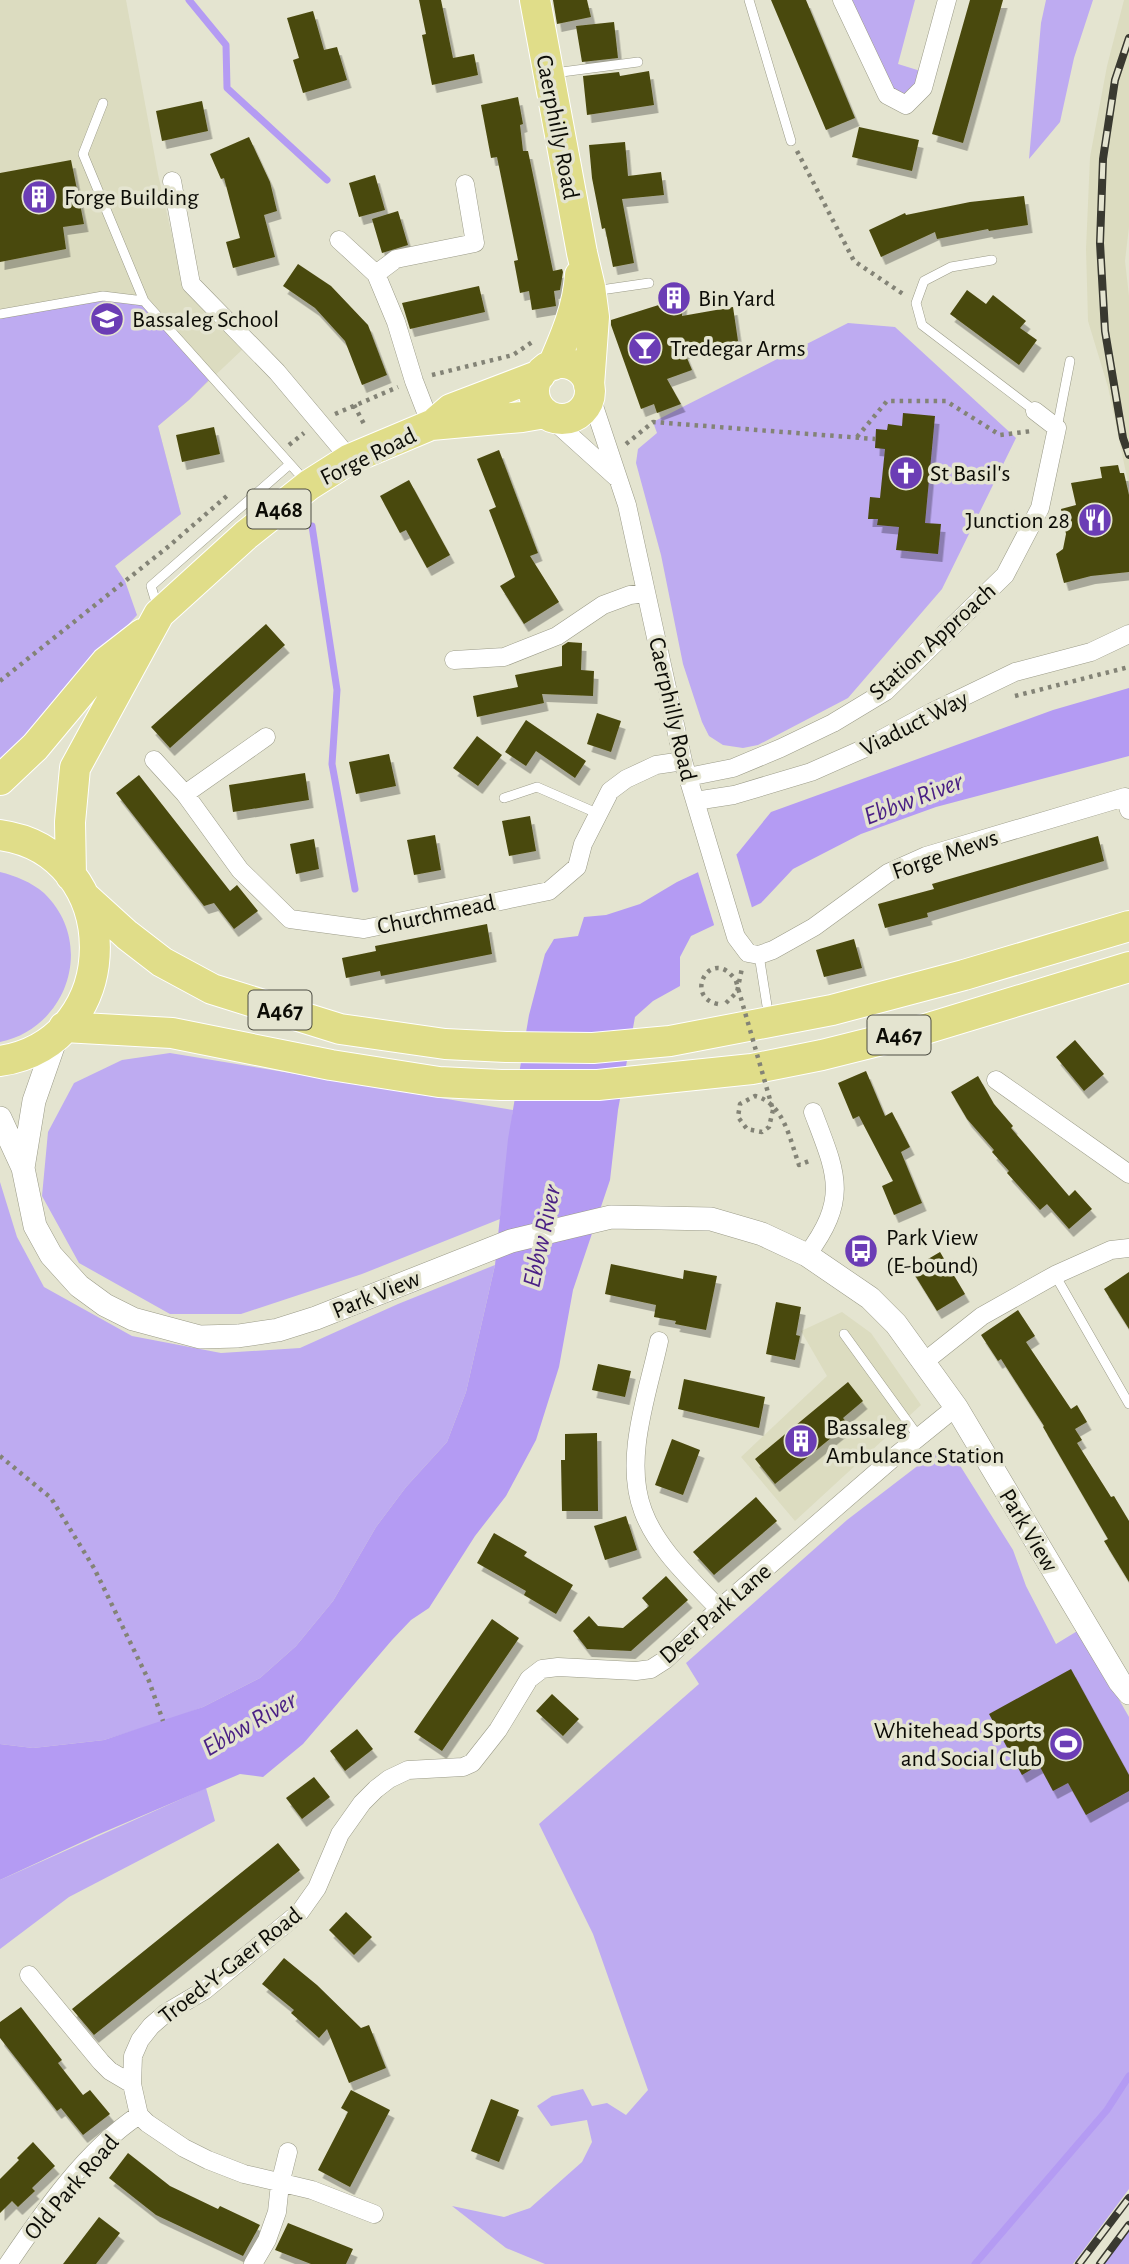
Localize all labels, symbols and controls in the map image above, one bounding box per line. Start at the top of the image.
street label: Caerphilly Road [531,53,583,201]
building icon: Forge Building [20,178,58,216]
place label: Forge Building [64,186,199,210]
building icon: Bin Yard [655,279,693,317]
place label: Bin Yard [698,287,775,311]
school or university icon: Bassaleg School [88,300,126,338]
place label: Bassaleg School [132,308,279,332]
bar icon: Tredegar Arms [626,329,664,367]
place label: Tredegar Arms [670,337,806,361]
street label: Forge Road [317,423,420,490]
church icon: St Basil's [887,454,925,492]
place label: St Basil's [930,462,1010,486]
road number: A468 [247,489,310,528]
restaurant icon: Junction 28 [1076,501,1114,539]
place label: Junction 28 [966,509,1070,533]
street label: Station Approach [865,579,1001,705]
street label: Caerphilly Road [644,635,700,783]
street label: Viaduct Way [857,687,972,761]
water label: Ebbw River [860,768,968,830]
street label: Forge Mews [889,826,1001,884]
street label: Churchmead [375,891,497,939]
road number: A467 [248,990,312,1030]
road number: A467 [867,1016,930,1054]
water label: Ebbw River [518,1181,566,1290]
place label: Park View (E-bound) [886,1226,979,1278]
bus stop icon: Park View (E-bound) [842,1232,880,1270]
street label: Park View [329,1267,424,1323]
place label: Bassaleg Ambulance Station [826,1416,1004,1468]
building icon: Bassaleg Ambulance Station [782,1422,820,1460]
street label: Park View [994,1485,1062,1576]
street label: Deer Park Lane [655,1559,776,1668]
water label: Ebbw River [198,1686,302,1761]
place label: Whitehead Sports and Social Club [874,1719,1042,1771]
sports icon: Whitehead Sports and Social Club [1047,1725,1085,1763]
street label: Troed-Y-Gaer Road [155,1903,306,2029]
street label: Old Park Road [20,2130,124,2245]

